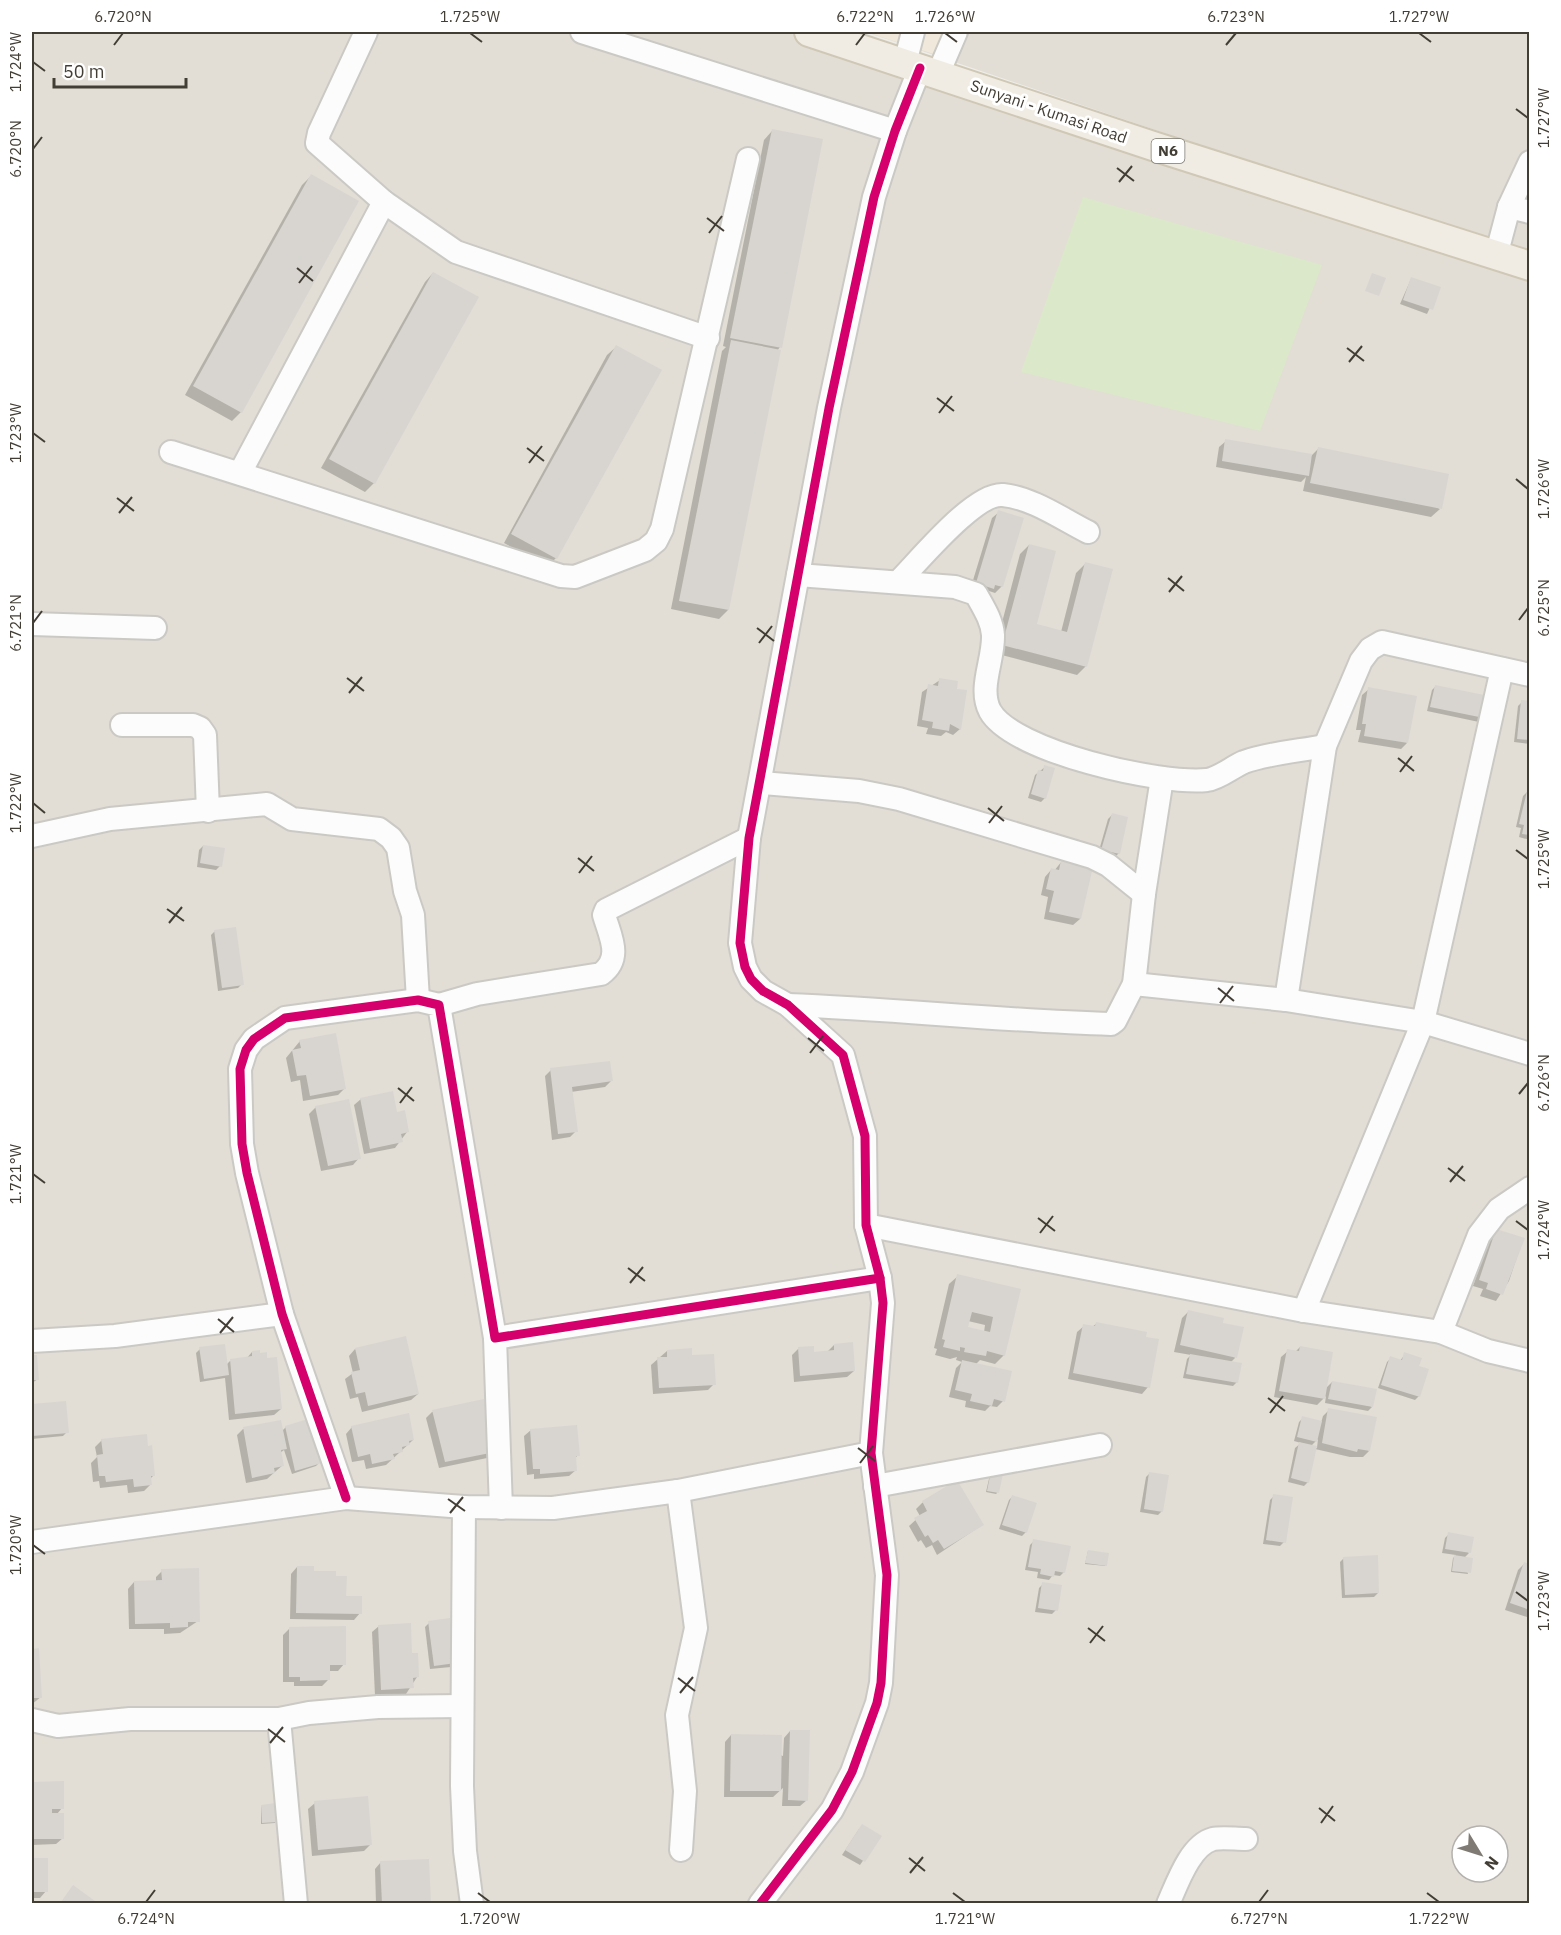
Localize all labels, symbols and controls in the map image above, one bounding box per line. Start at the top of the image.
text: 6.720°N [94,7,152,26]
text: 1.725°W [440,7,501,26]
text: 6.722°N [836,7,894,26]
text: 1.726°W [915,7,976,26]
text: 6.723°N [1207,7,1265,26]
text: 1.727°W [1389,7,1450,26]
text: 1.724°W [6,31,25,92]
scale bar [54,51,186,89]
text: 50 m [63,60,105,83]
street label: Sunyani - Kumasi Road [968,75,1130,147]
text: 1.727°W [1534,87,1553,148]
text: 6.720°N [6,120,25,178]
road number: N6 [1152,139,1184,163]
text: 1.723°W [6,402,25,463]
text: 1.726°W [1534,458,1553,519]
text: 6.725°N [1534,579,1553,637]
text: 6.721°N [6,594,25,652]
text: 1.722°W [6,772,25,833]
text: 1.725°W [1534,828,1553,889]
text: 6.726°N [1534,1054,1553,1112]
text: 1.721°W [6,1143,25,1204]
text: 1.724°W [1534,1199,1553,1260]
text: 1.720°W [6,1514,25,1575]
text: 1.723°W [1534,1570,1553,1631]
north arrow [1450,1824,1510,1884]
text: N [1480,1853,1503,1874]
text: 6.724°N [117,1909,175,1928]
text: 1.720°W [460,1909,521,1928]
text: 1.721°W [935,1909,996,1928]
text: 6.727°N [1230,1909,1288,1928]
text: 1.722°W [1409,1909,1470,1928]

